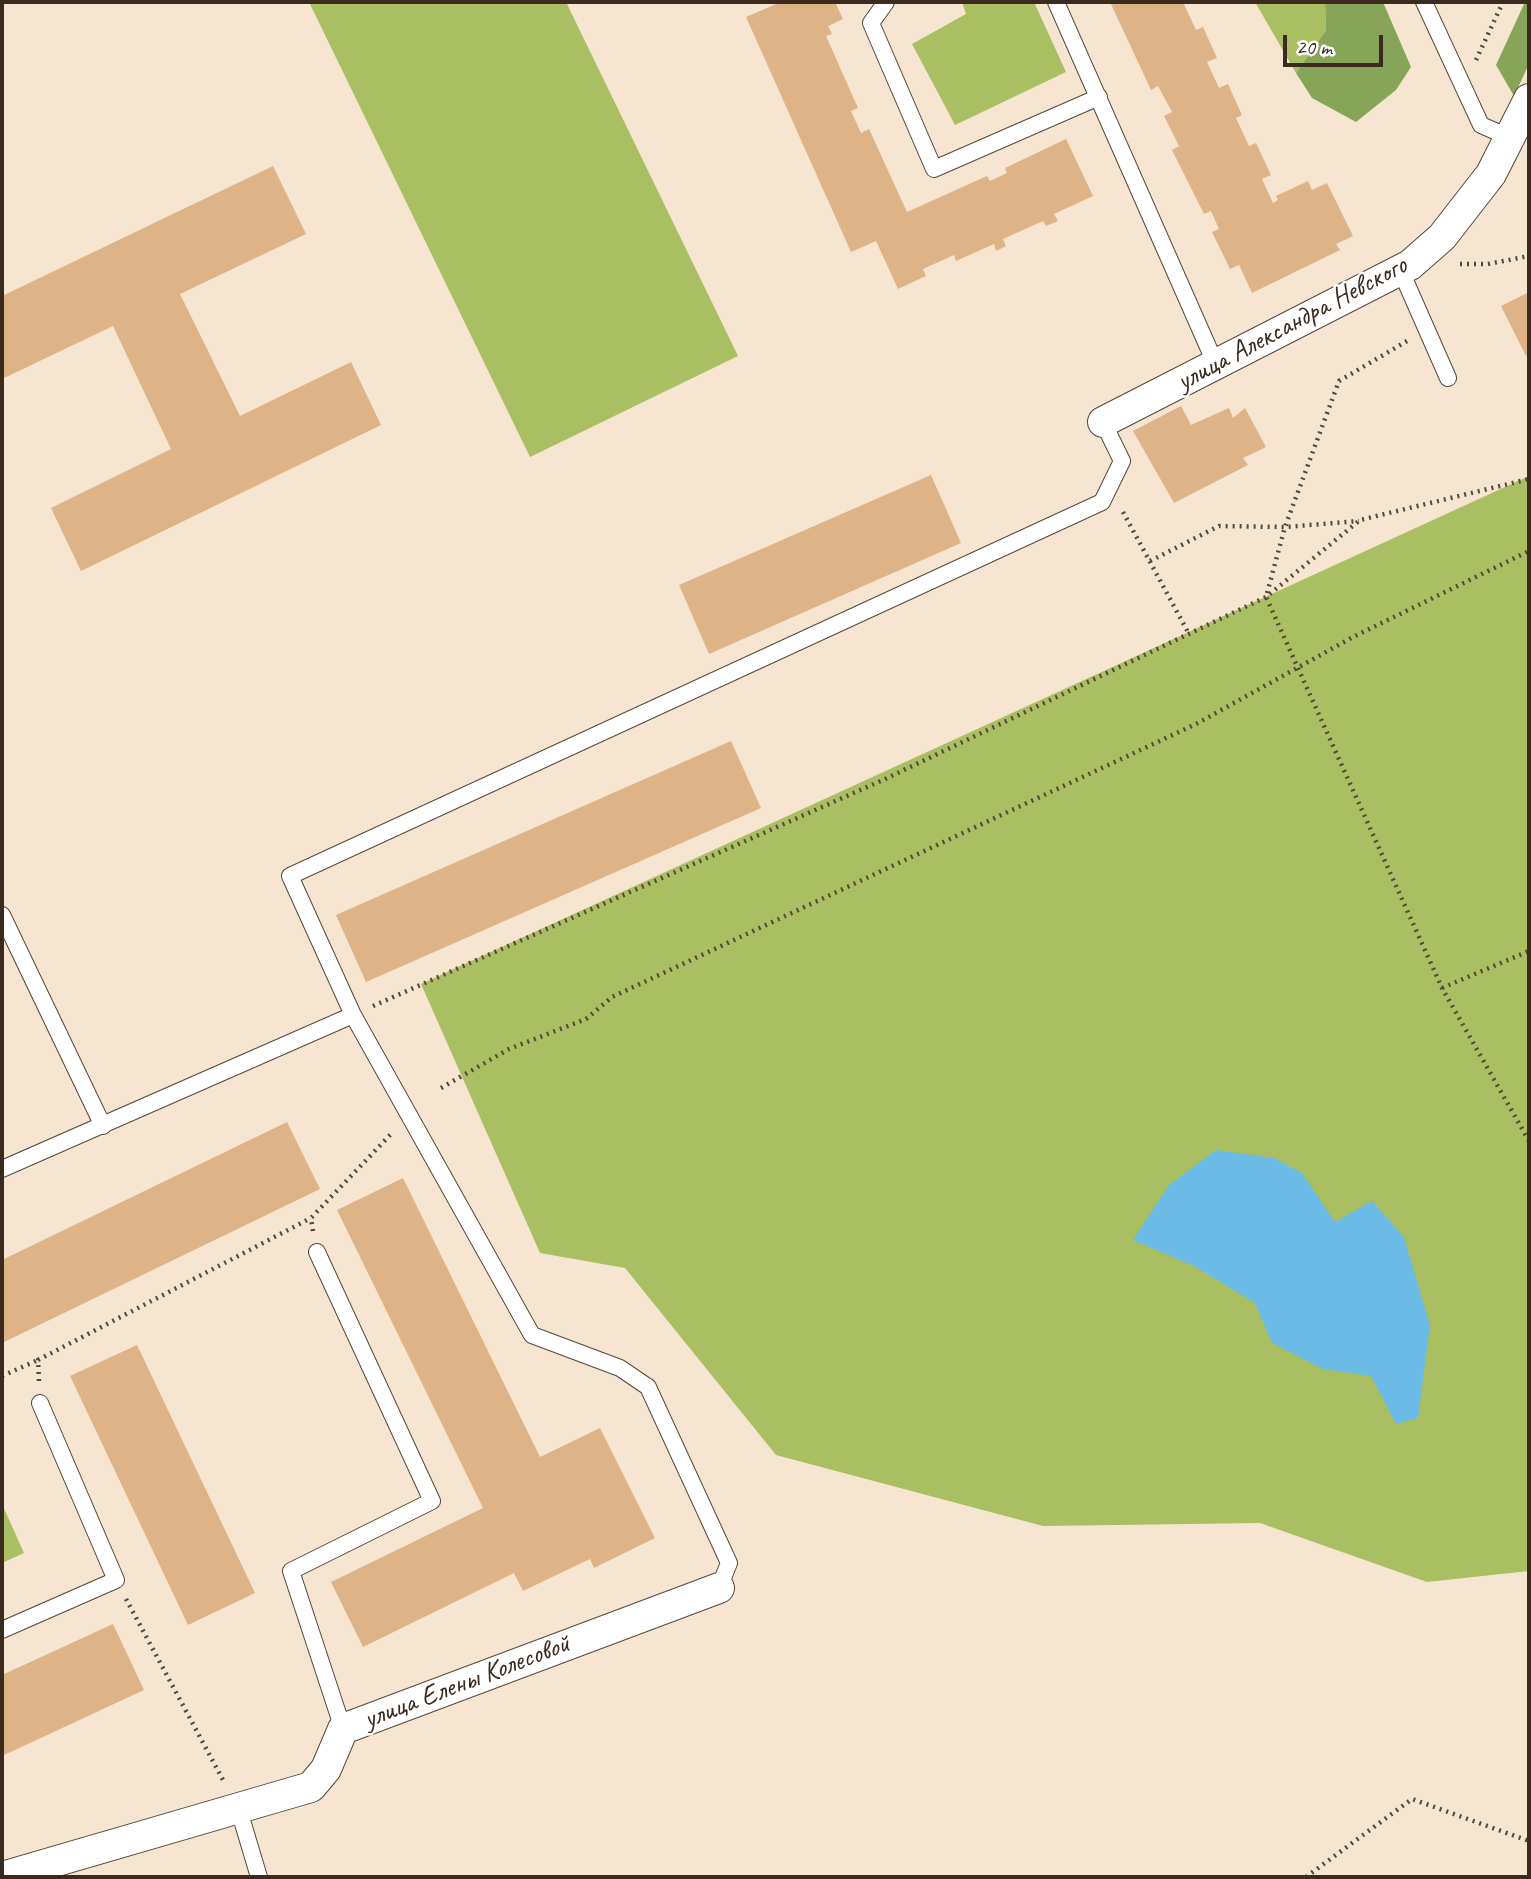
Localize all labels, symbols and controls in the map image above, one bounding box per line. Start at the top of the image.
scale bar [1286,21,1386,65]
text: 20 m [1296,34,1332,60]
street label: улица Александра Невского [1171,249,1413,399]
street label: улица Елены Колесовой [359,1627,575,1737]

